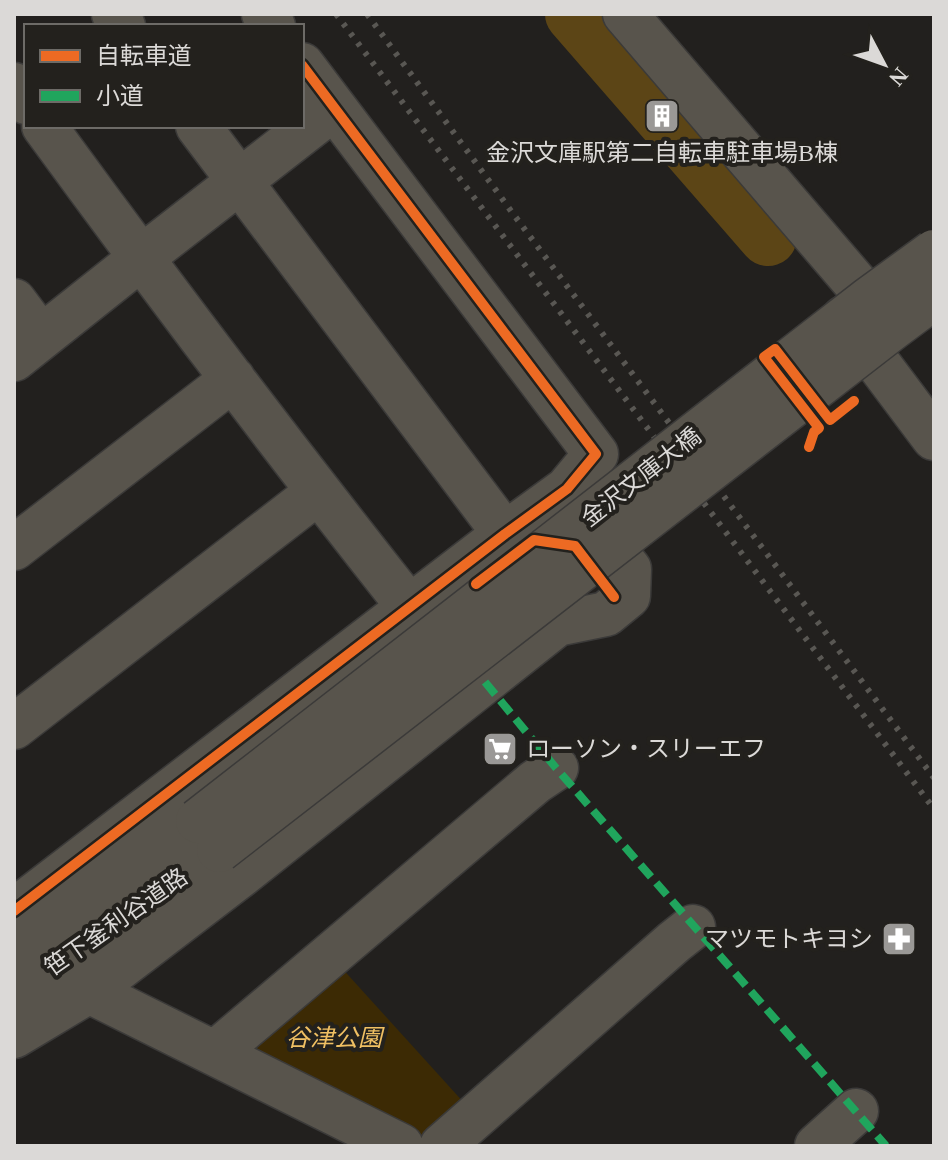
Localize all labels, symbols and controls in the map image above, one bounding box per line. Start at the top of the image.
legend [24,24,304,128]
north arrow [844,24,924,104]
text: 自転車道 [96,43,192,69]
text: N [884,63,913,91]
text: 小道 [96,83,144,109]
building icon: 金沢文庫駅第二自転車駐車場B棟 [643,97,681,135]
place label: 金沢文庫駅第二自転車駐車場B棟 [486,140,838,166]
street label: 金沢文庫大橋 [576,422,706,532]
supermarket icon: ローソン・スリーエフ [481,730,519,768]
place label: ローソン・スリーエフ [526,736,766,762]
street label: 笹下釜利谷道路 [40,863,192,981]
pharmacy icon: マツモトキヨシ [880,920,918,958]
place label: マツモトキヨシ [705,926,873,952]
park label: 谷津公園 [286,1025,385,1051]

